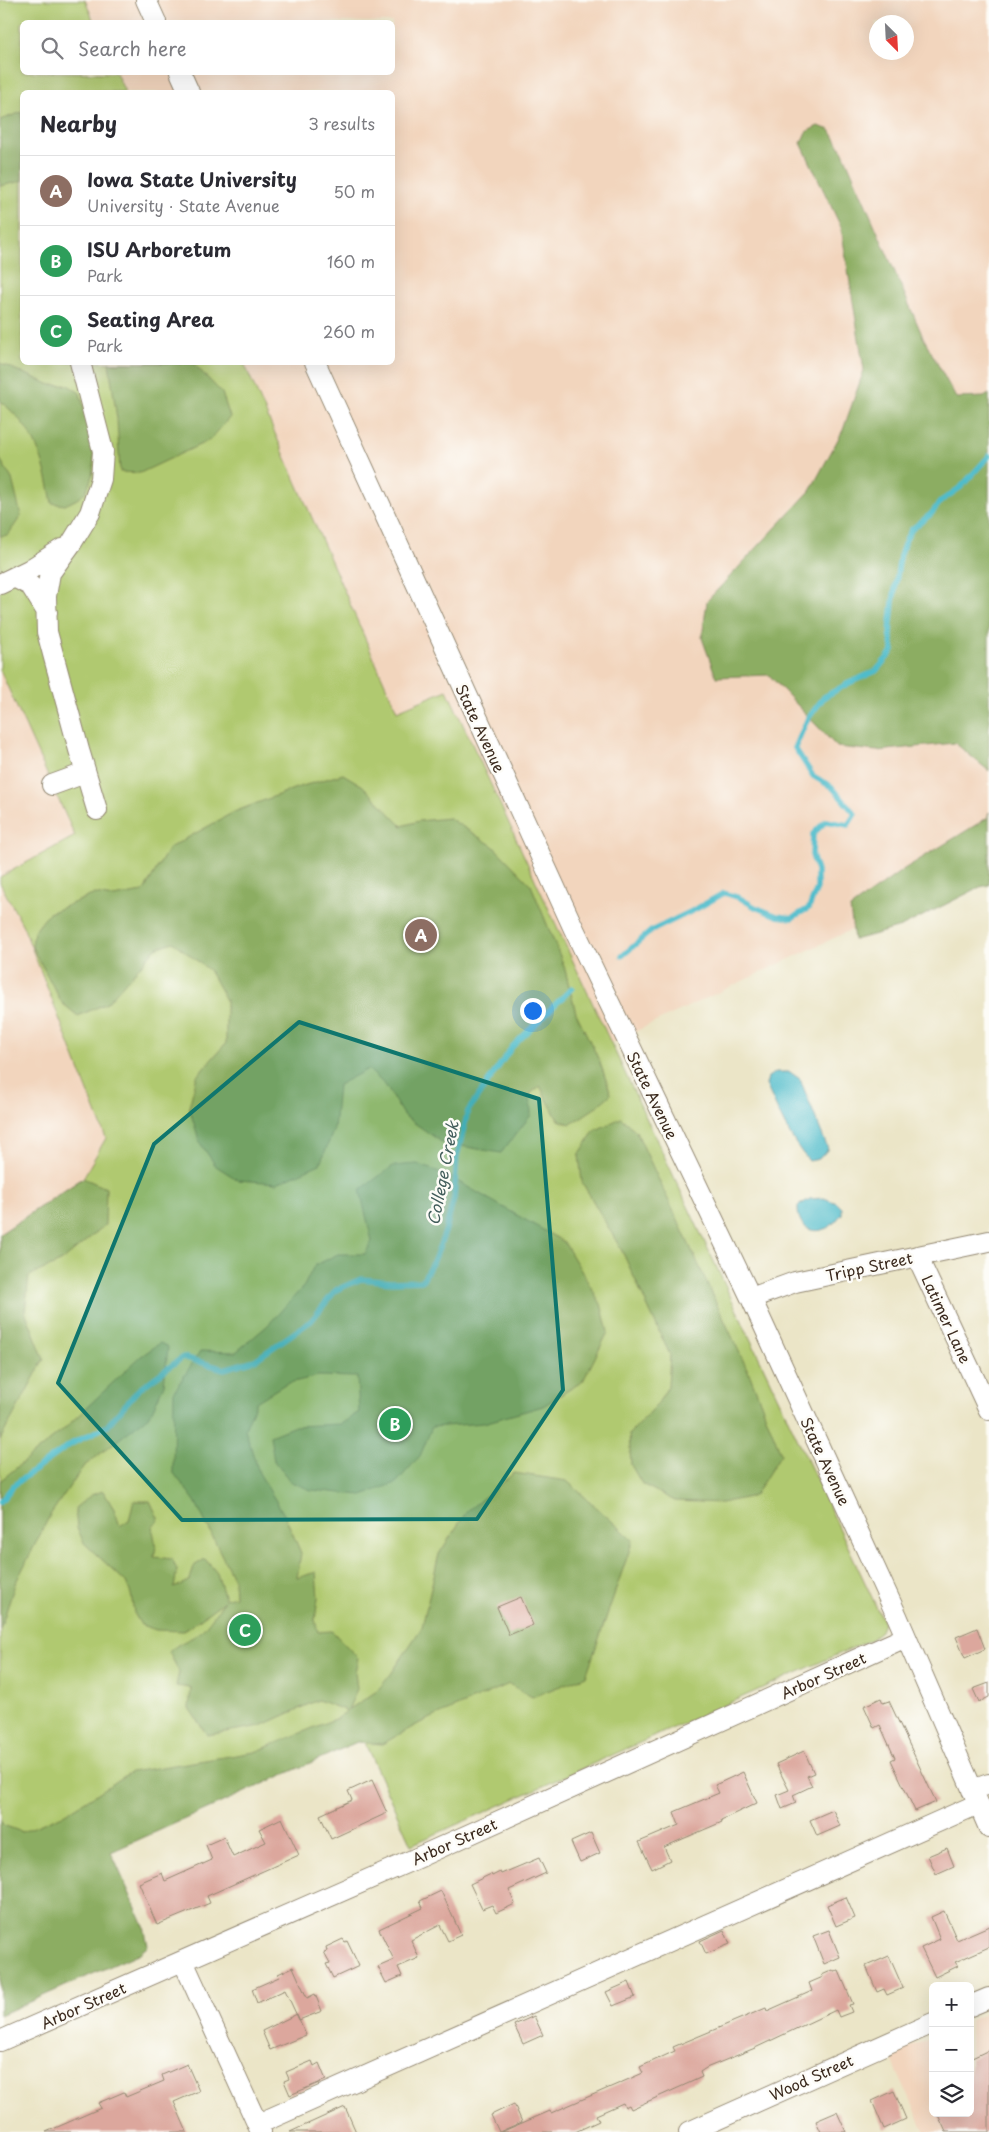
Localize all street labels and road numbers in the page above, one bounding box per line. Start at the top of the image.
street label: State Avenue [450,680,512,776]
street label: State Avenue [622,1047,684,1143]
street label: Tripp Street [824,1246,914,1286]
street label: Latimer Lane [916,1271,978,1367]
street label: State Avenue [795,1413,857,1509]
street label: Arbor Street [777,1646,869,1704]
street label: Arbor Street [408,1812,500,1870]
street label: Arbor Street [37,1976,129,2034]
street label: Wood Street [765,2048,857,2106]

